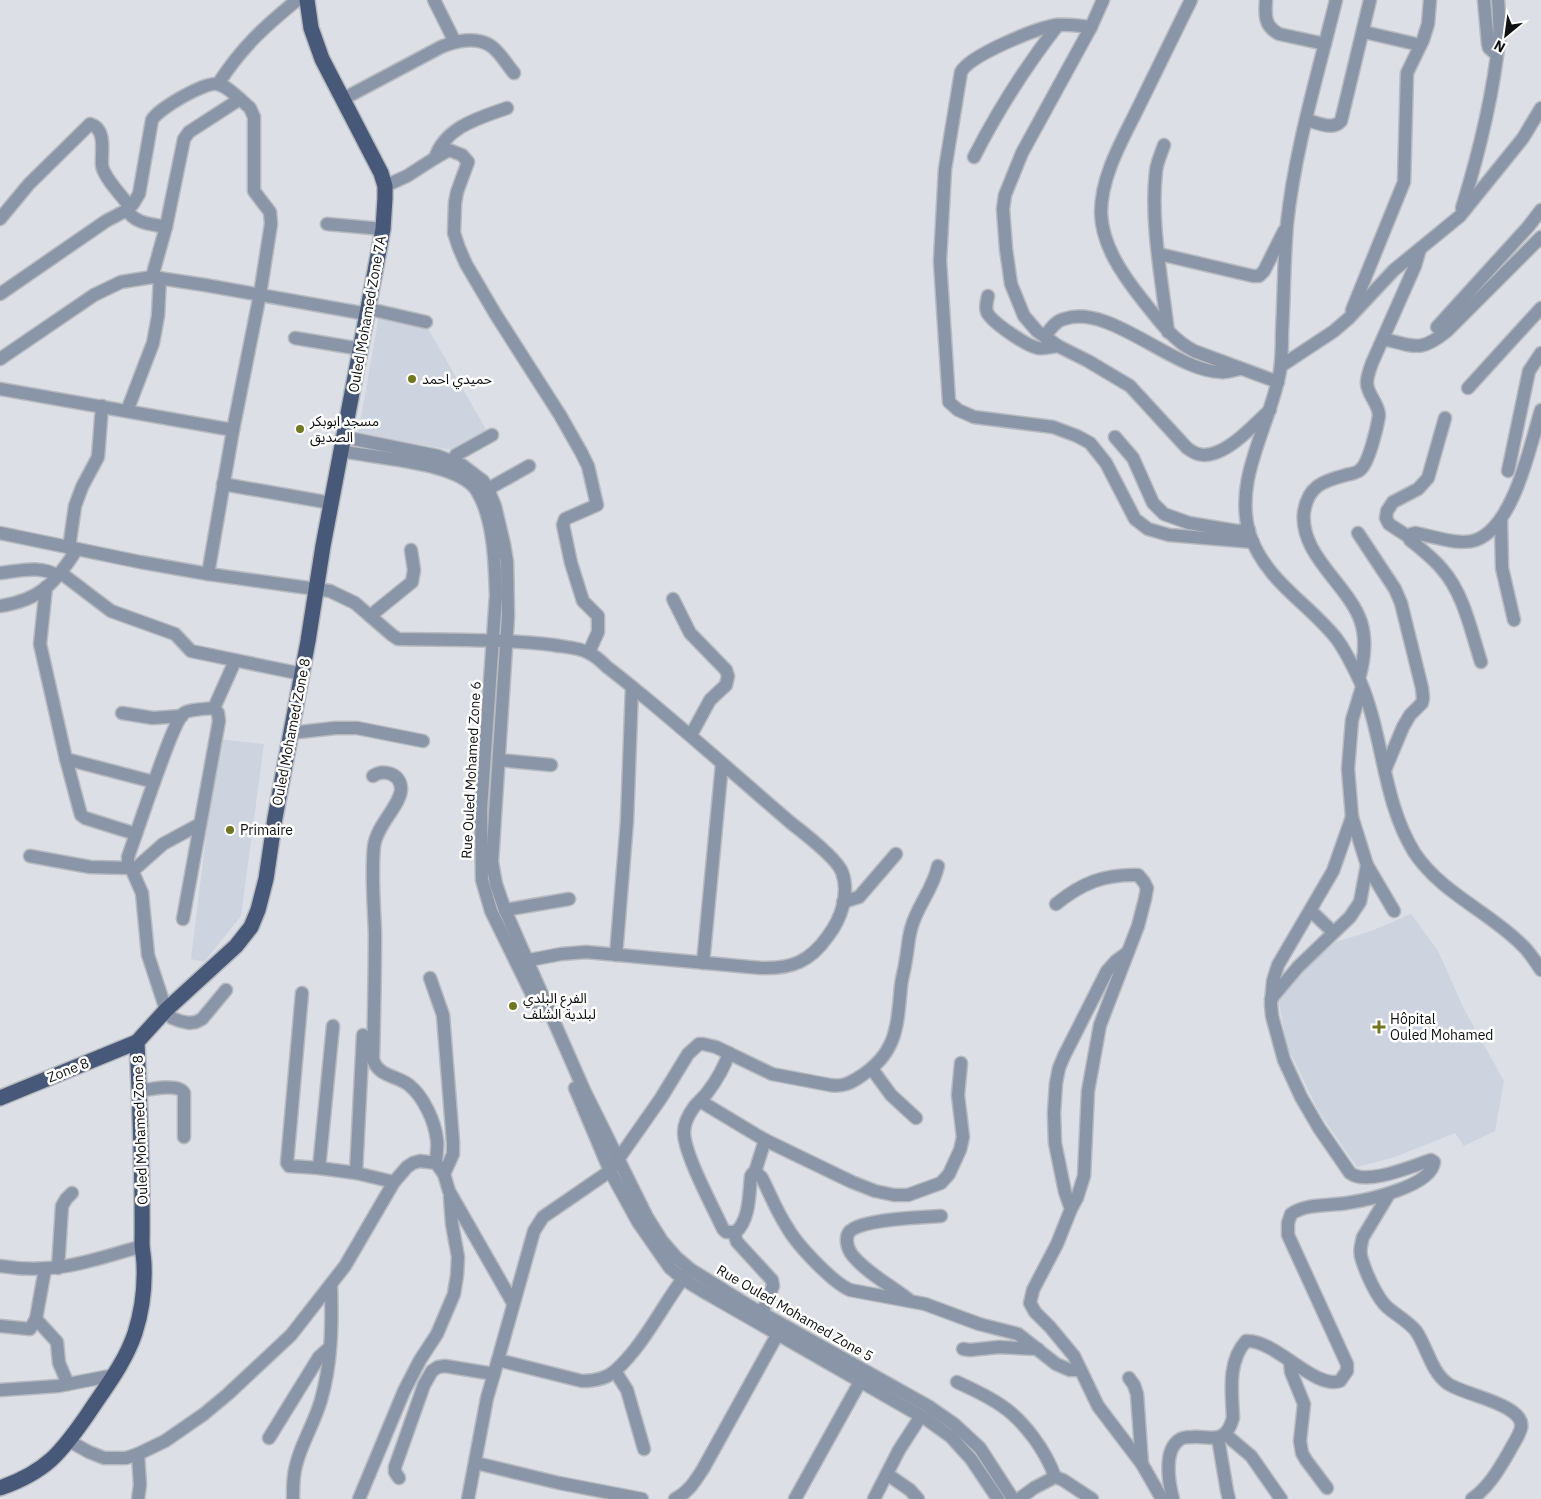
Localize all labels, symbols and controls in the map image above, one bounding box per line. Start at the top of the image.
north arrow [1481,10,1531,60]
text: N [1491,36,1508,57]
street label: Ouled Mohamed Zone 7A [344,234,390,394]
place label: حميدي احمد [422,370,492,390]
marker: حميدي احمد [406,373,418,385]
place label: مسجد ابوبكر الصديق [309,412,379,447]
marker: مسجد ابوبكر الصديق [294,423,306,435]
street label: Ouled Mohamed Zone 8 [268,657,314,807]
street label: Rue Ouled Mohamed Zone 6 [457,681,485,859]
place label: Primaire [240,821,293,839]
marker: Primaire [224,824,236,836]
place label: الفرع البلدي لبلدية الشلف [523,989,596,1023]
marker: الفرع البلدي لبلدية الشلف [507,1000,519,1012]
place label: Hôpital Ouled Mohamed [1390,1010,1493,1044]
marker: Hôpital Ouled Mohamed [1372,1020,1386,1034]
street label: Zone 8 [45,1054,91,1086]
street label: Ouled Mohamed Zone 8 [128,1055,152,1205]
street label: Rue Ouled Mohamed Zone 5 [713,1261,877,1365]

